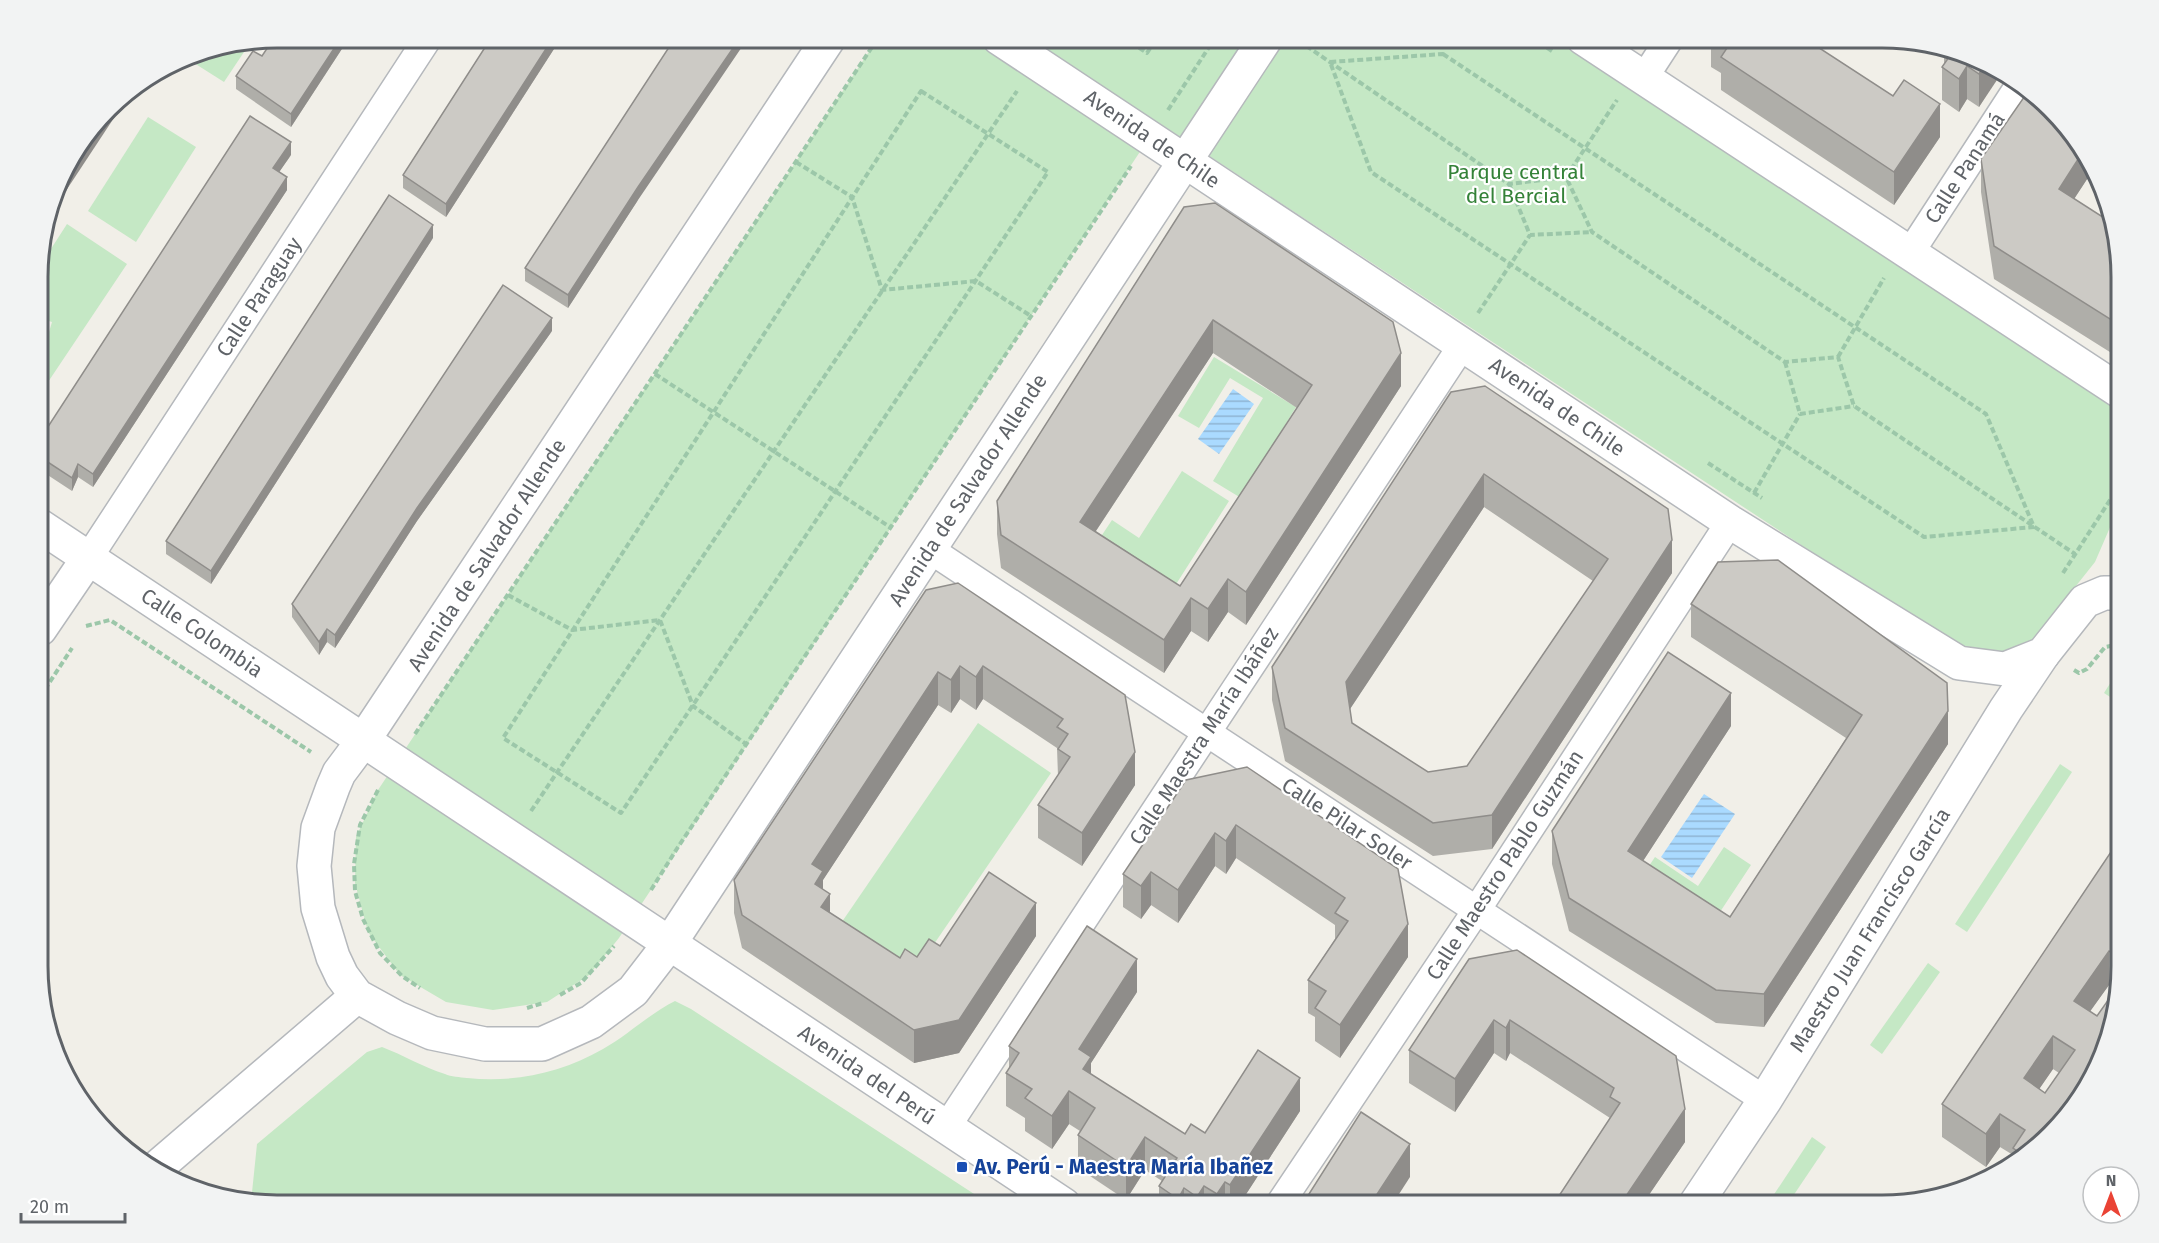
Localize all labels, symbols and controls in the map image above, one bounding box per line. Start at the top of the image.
street label: Avenida de Chile [1079,84,1225,194]
street label: Calle Panamá [1919,107,2011,229]
park label: Parque central del Bercial [1447,159,1585,209]
street label: Calle Paraguay [211,232,308,362]
street label: Avenida de Chile [1484,352,1630,462]
street label: Avenida de Salvador Allende [883,369,1053,611]
street label: Avenida de Salvador Allende [402,434,572,676]
street label: Calle Colombia [136,583,268,683]
street label: Calle Maestra María Ibáñez [1124,622,1284,850]
street label: Calle Maestro Pablo Guzmán [1421,745,1589,985]
street label: Calle Pilar Soler [1277,772,1417,876]
street label: Maestro Juan Francisco García [1784,803,1956,1057]
street label: Avenida del Perú [793,1019,941,1131]
place label: Av. Perú - Maestra María Ibañez [973,1154,1273,1180]
marker: Av. Perú - Maestra María Ibañez [955,1160,969,1174]
north arrow [2081,1165,2141,1225]
text: N [2106,1171,2116,1190]
scale bar [21,1186,124,1224]
text: 20 m [30,1196,69,1218]

